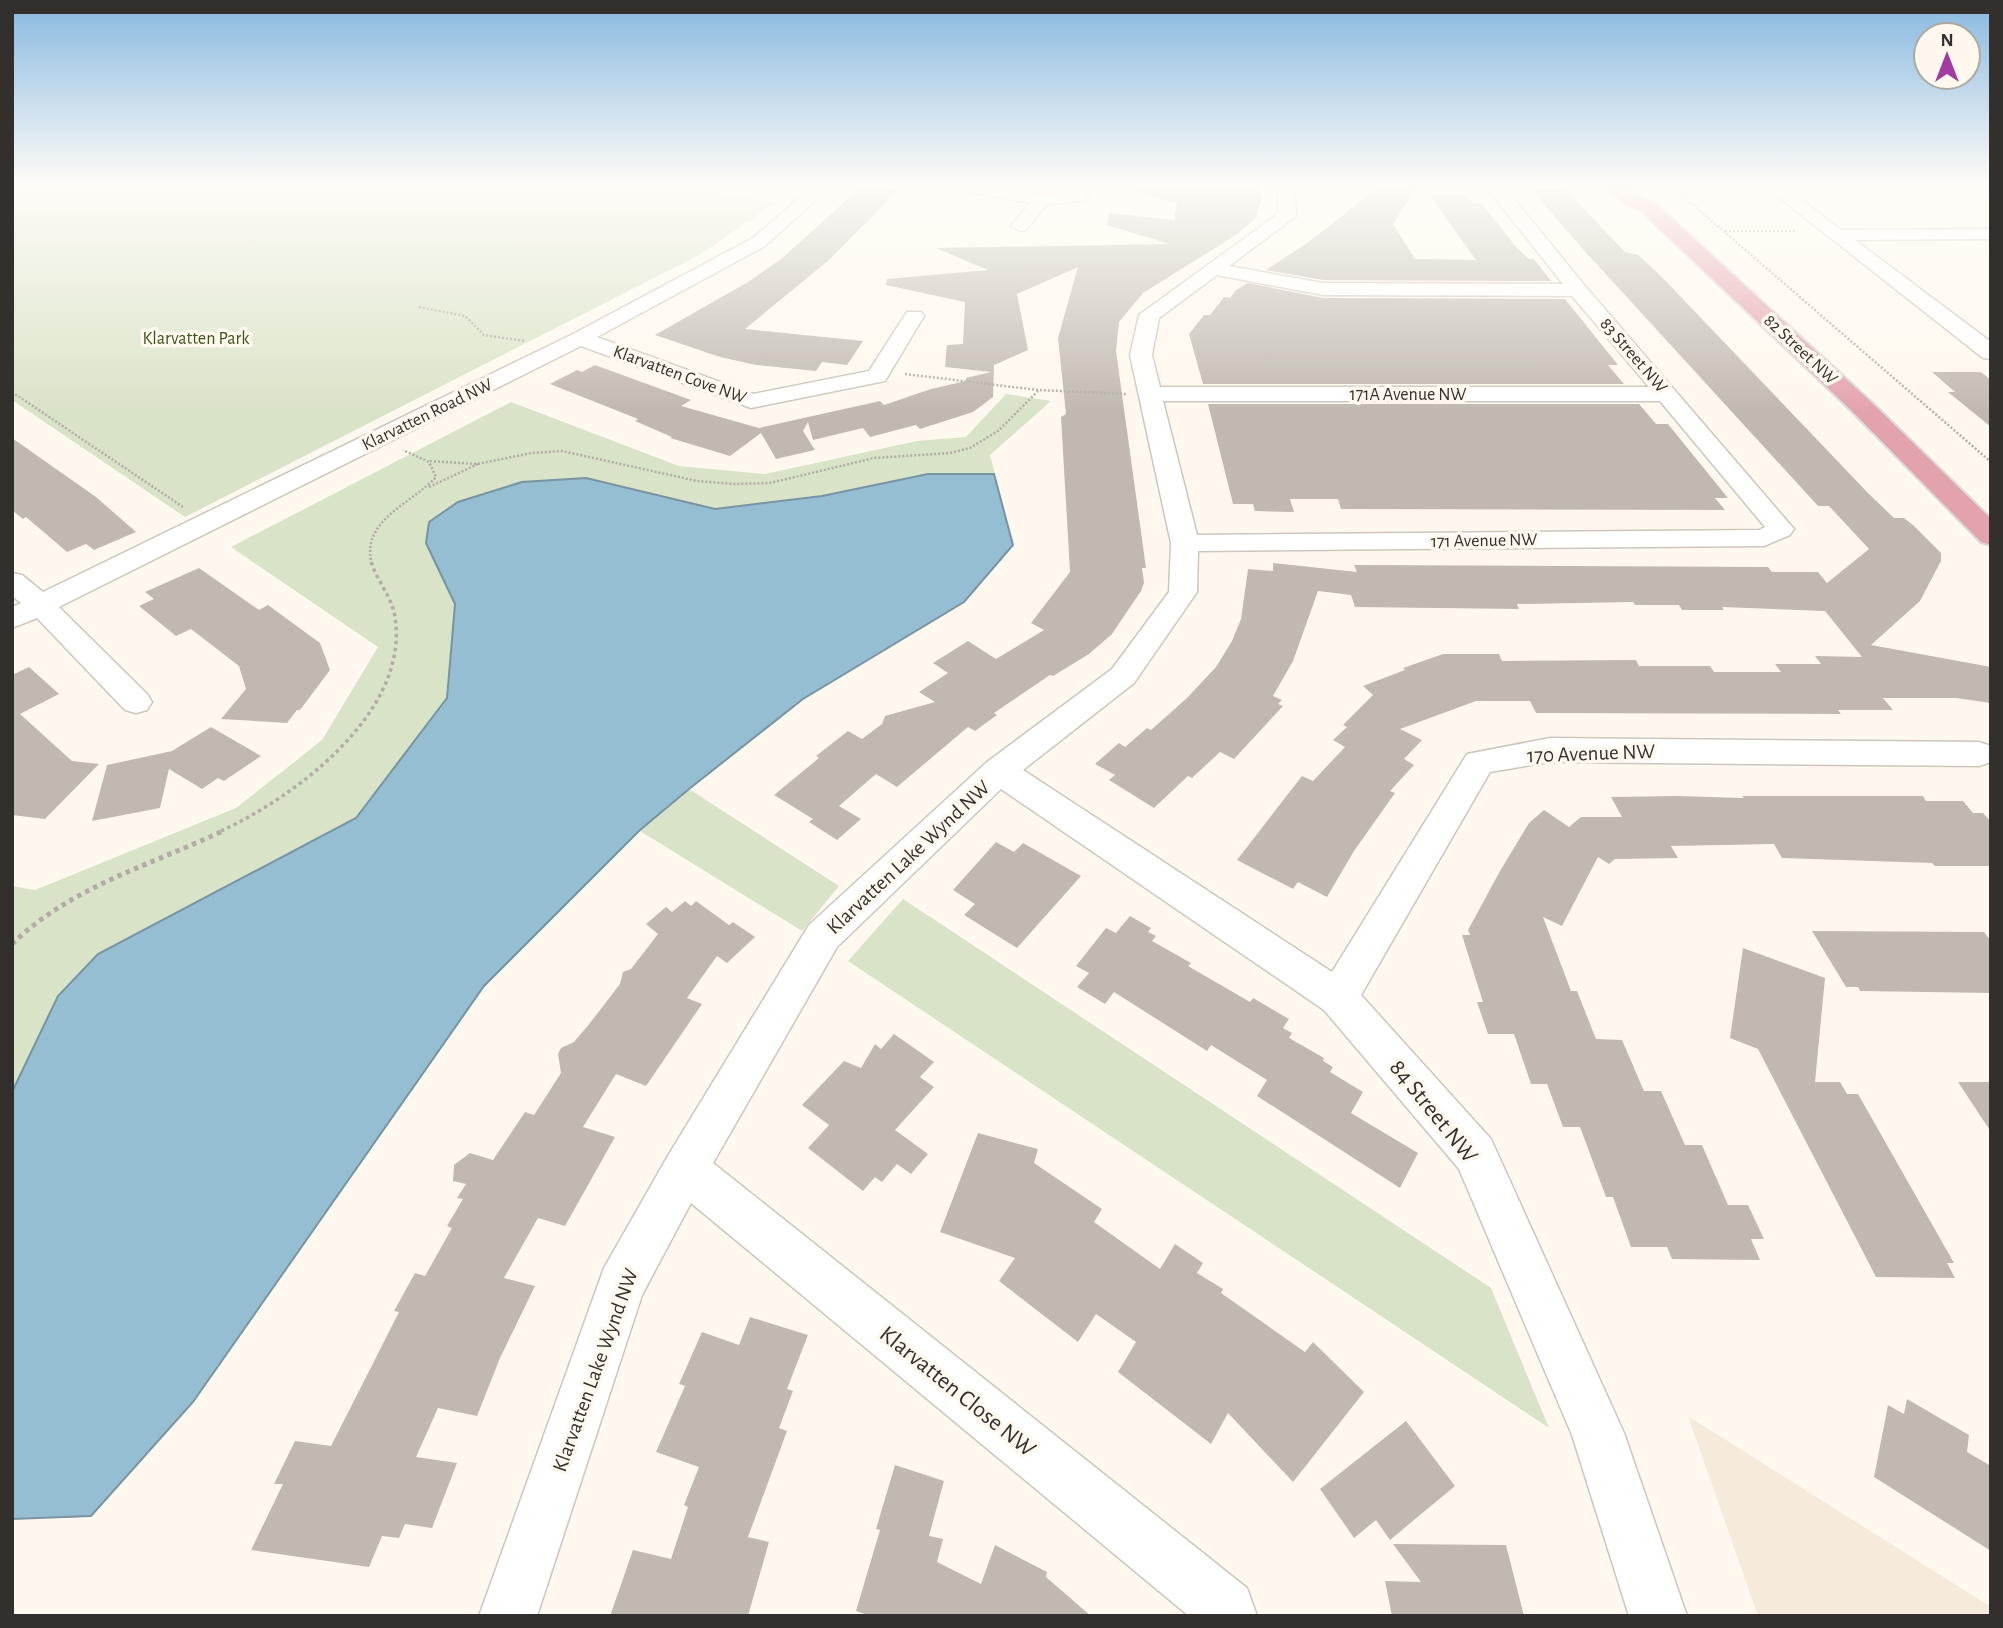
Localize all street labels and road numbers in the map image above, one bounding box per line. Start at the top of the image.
street label: 82 Street NW [1760,311,1841,388]
street label: 83 Street NW [1596,315,1670,396]
street label: Klarvatten Cove NW [611,343,749,407]
street label: Klarvatten Road NW [359,376,496,454]
street label: 171A Avenue NW [1350,386,1466,404]
street label: 171 Avenue NW [1431,531,1537,551]
street label: 170 Avenue NW [1527,741,1656,766]
street label: Klarvatten Lake Wynd NW [823,776,994,938]
street label: 84 Street NW [1385,1056,1482,1168]
street label: Klarvatten Lake Wynd NW [549,1266,642,1475]
street label: Klarvatten Close NW [875,1322,1040,1462]

